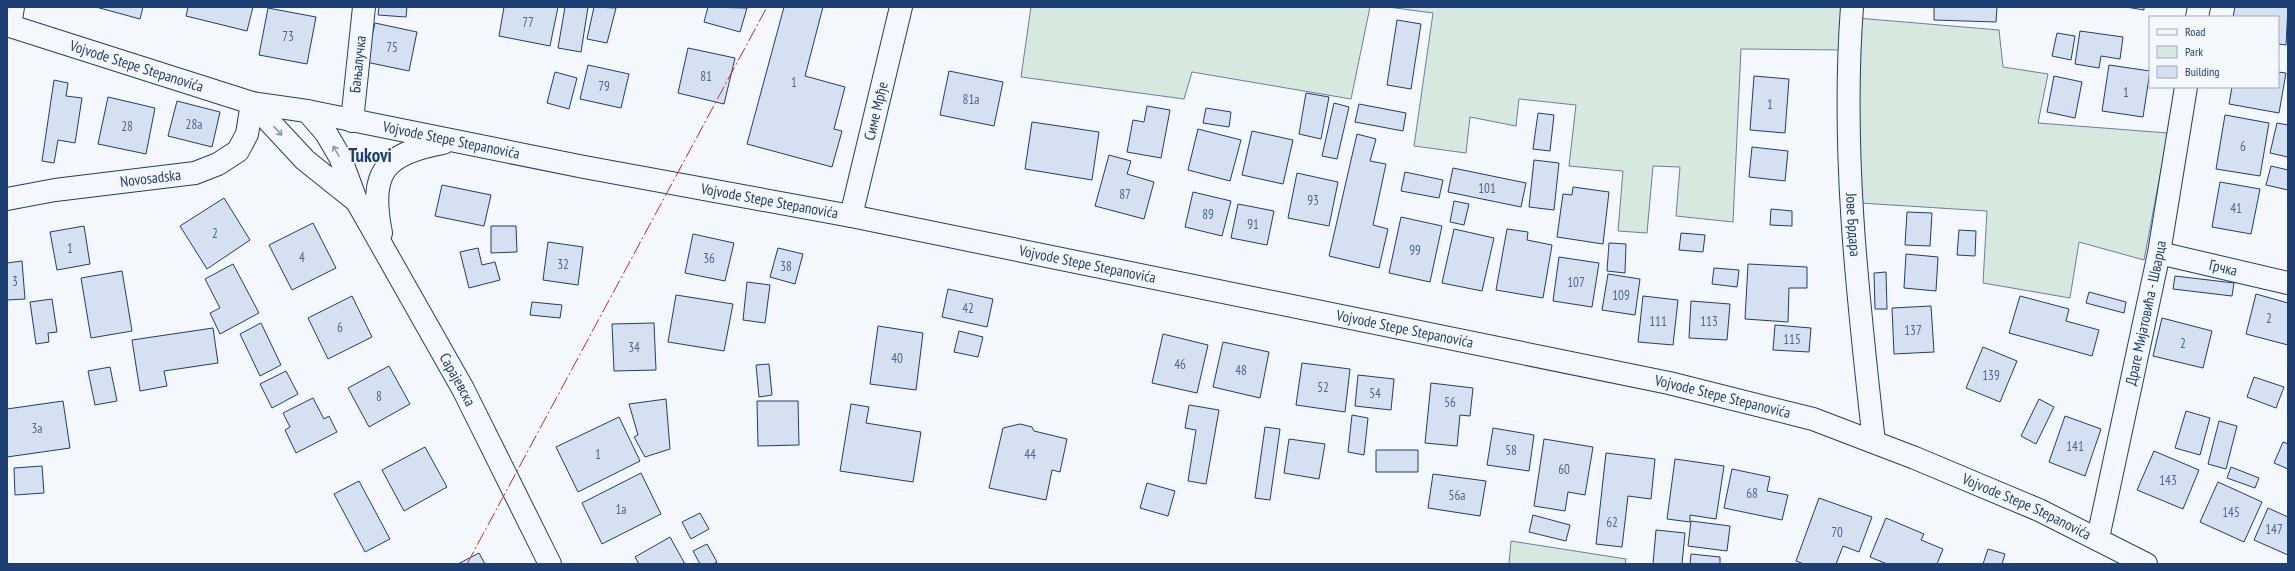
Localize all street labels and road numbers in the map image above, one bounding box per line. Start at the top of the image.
street label: Vojvode Stepe Stepanovića [67,35,206,96]
street label: Бањалучка [345,35,370,94]
street label: Симе Мрђе [859,80,892,142]
street label: Vojvode Stepe Stepanovića [380,116,522,163]
street label: Novosadska [119,165,182,191]
street label: Vojvode Stepe Stepanovića [698,178,840,222]
street label: Јове Брдара [1842,191,1865,257]
street label: Драге Мијатовића - Шварца [2121,239,2170,387]
street label: Vojvode Stepe Stepanovića [1016,240,1158,287]
street label: Грчка [2207,255,2239,280]
street label: Vojvode Stepe Stepanovića [1334,305,1475,352]
street label: Сарајевска [435,349,480,409]
street label: Vojvode Stepe Stepanovića [1652,370,1793,422]
street label: Vojvode Stepe Stepanovića [1959,469,2094,544]

